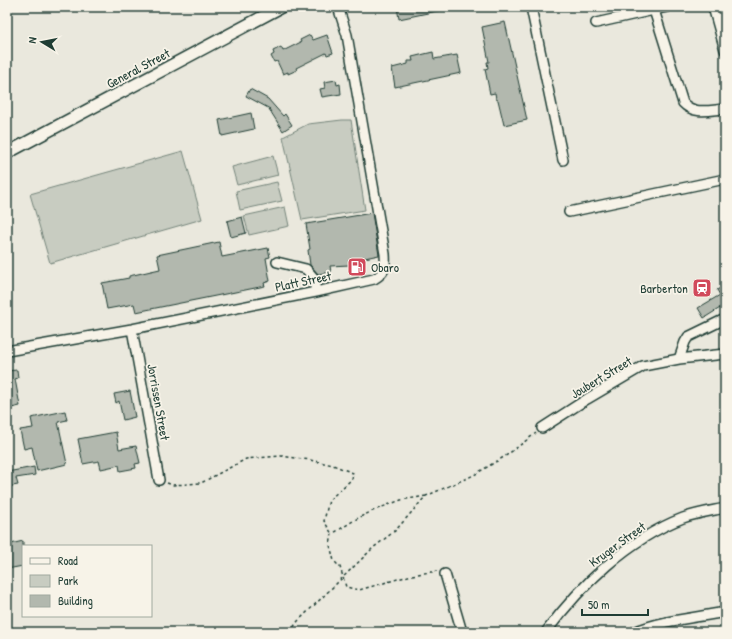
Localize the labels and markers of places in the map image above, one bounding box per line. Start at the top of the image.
fuel station icon: Obaro [346,256,368,278]
place label: Obaro [371,258,399,276]
station icon: Barberton [691,277,713,299]
place label: Barberton [640,279,688,297]

